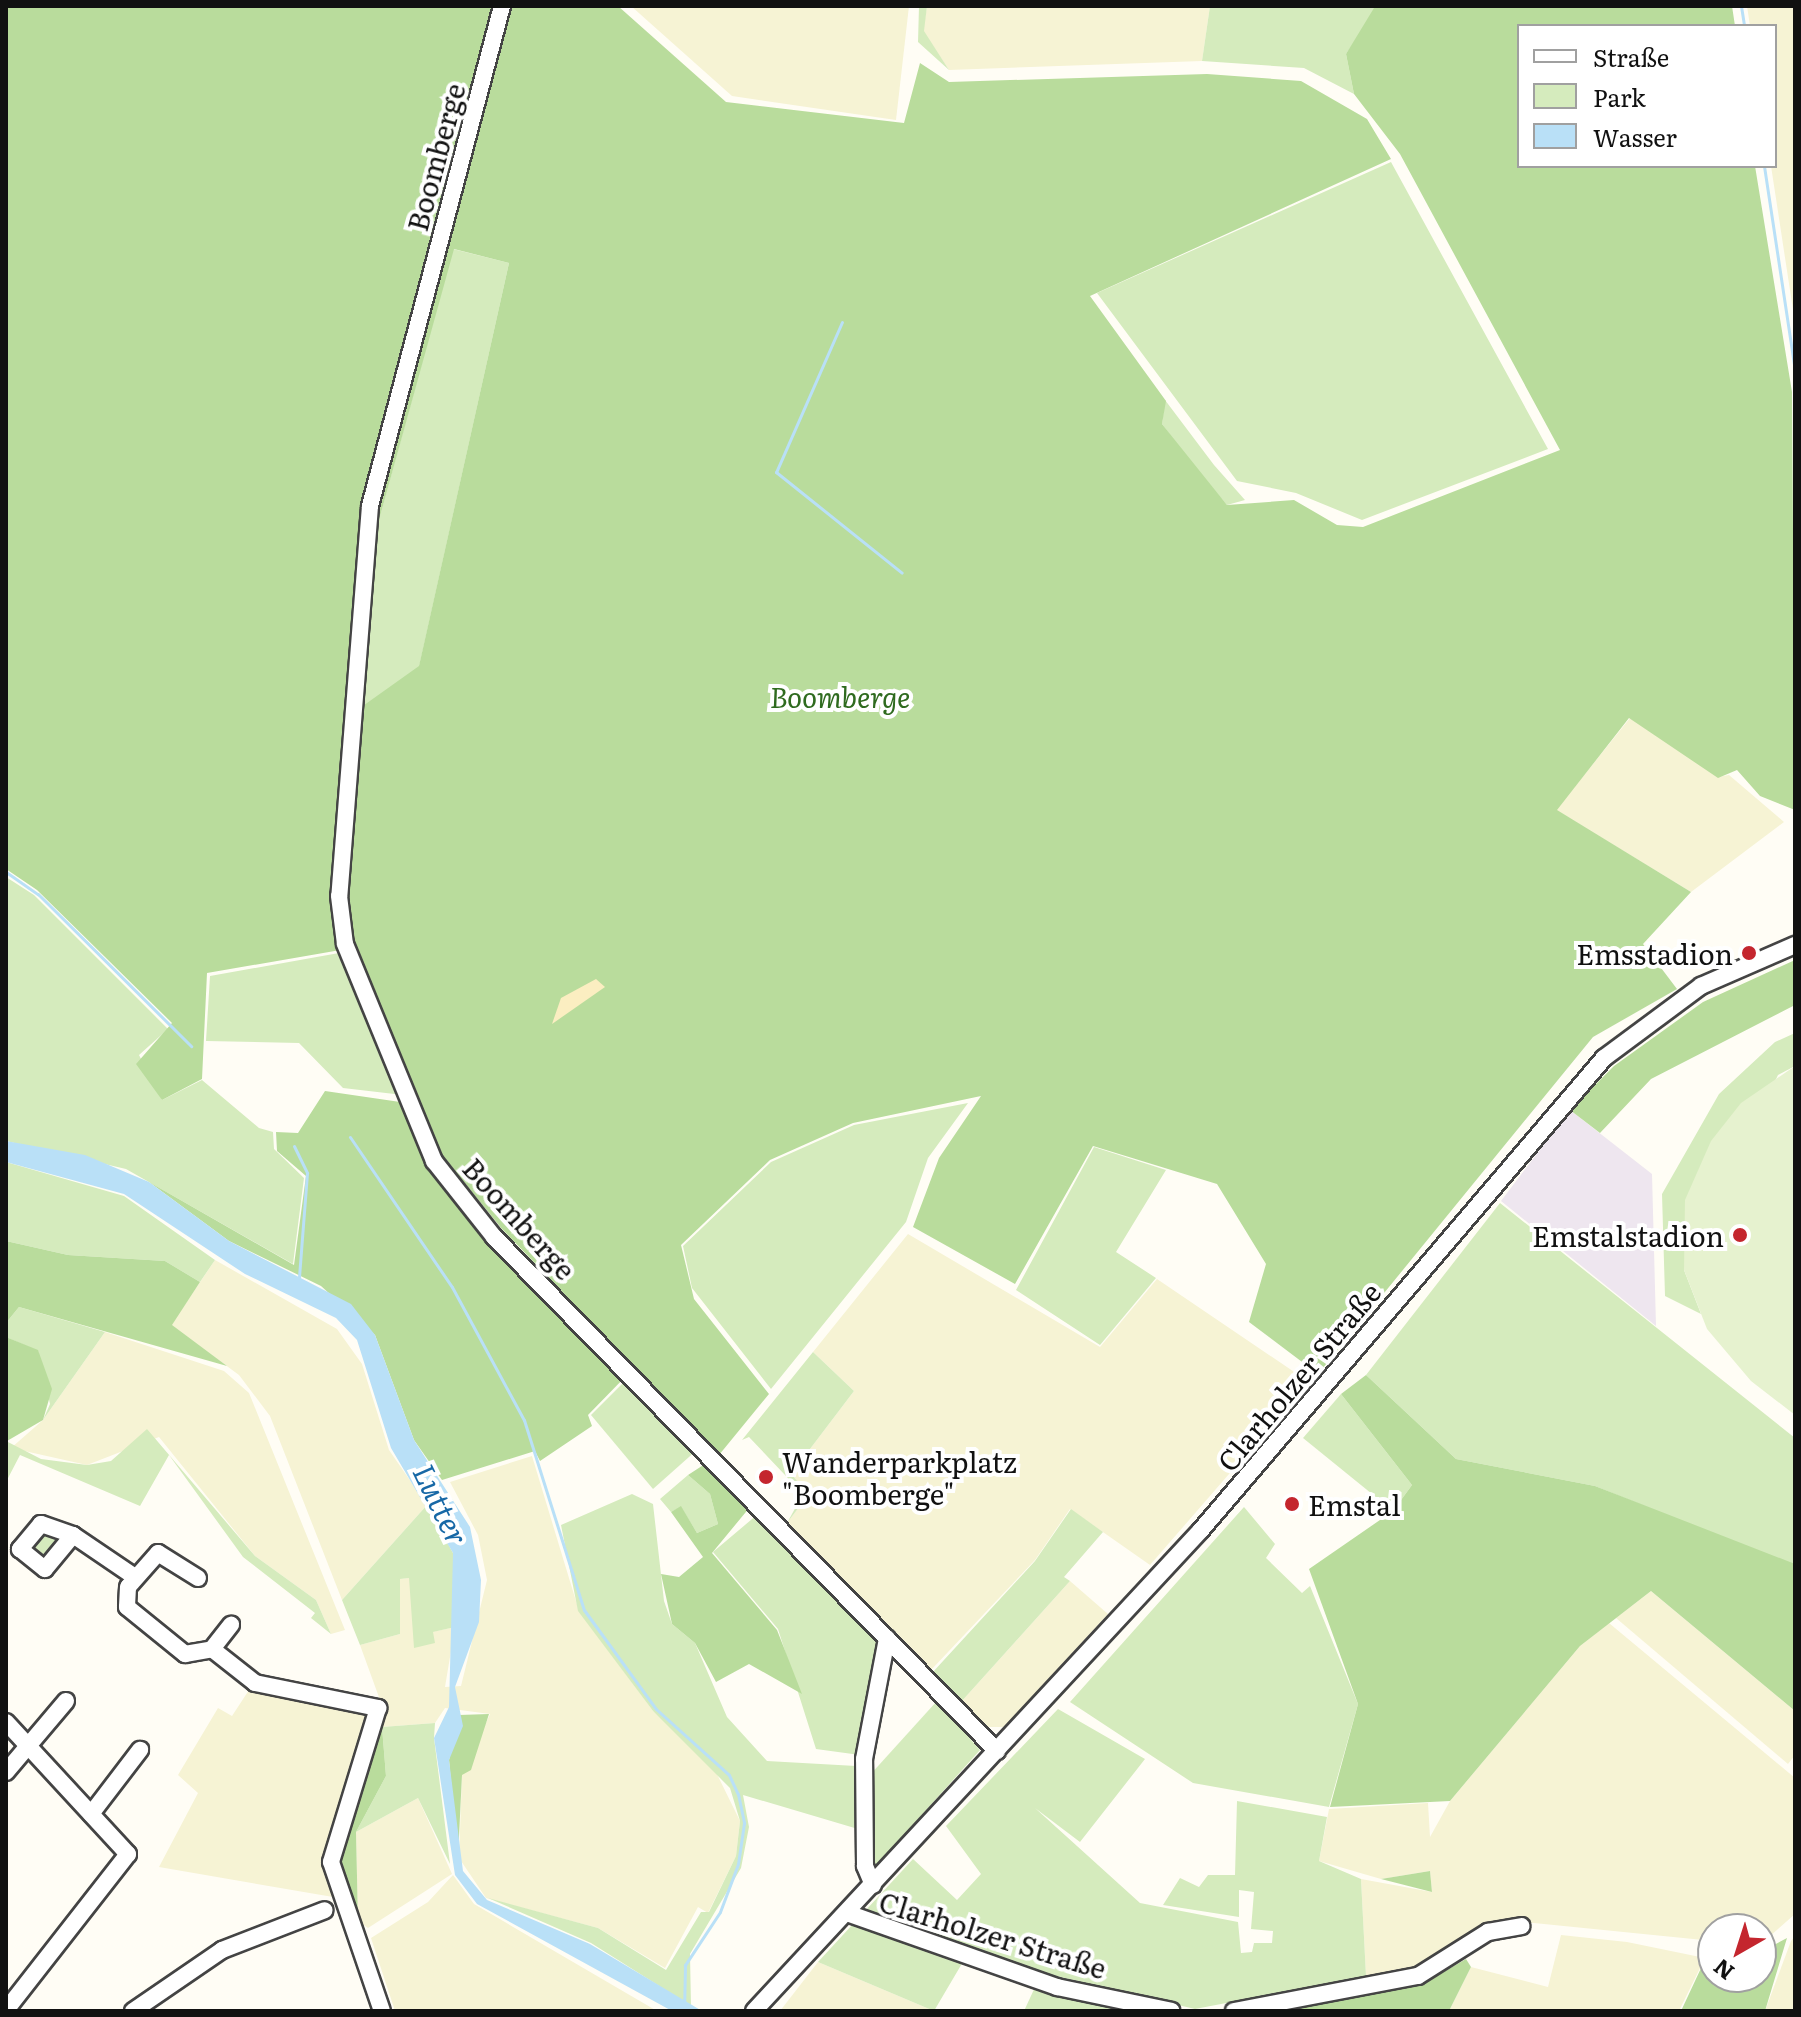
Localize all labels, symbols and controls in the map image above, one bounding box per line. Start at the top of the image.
legend [1517,24,1777,168]
text: Straße [1593,39,1669,74]
text: Park [1593,79,1646,114]
street label: Boomberge [399,80,471,234]
text: Wasser [1593,119,1677,154]
park label: Boomberge [770,679,910,713]
place label: Emsstadion [1576,936,1733,970]
marker: Emsstadion [1740,944,1758,962]
street label: Boomberge [457,1150,583,1286]
place label: Emstalstadion [1532,1218,1724,1252]
marker: Emstalstadion [1731,1226,1749,1244]
street label: Clarholzer Straße [1209,1275,1387,1477]
place label: Wanderparkplatz "Boomberge" [782,1444,1017,1510]
water label: Lutter [407,1458,477,1550]
marker: Wanderparkplatz "Boomberge" [757,1468,775,1486]
place label: Emstal [1308,1487,1401,1521]
marker: Emstal [1283,1495,1301,1513]
street label: Clarholzer Straße [875,1883,1111,1985]
north arrow [1697,1913,1777,1993]
text: N [1705,1952,1740,1989]

